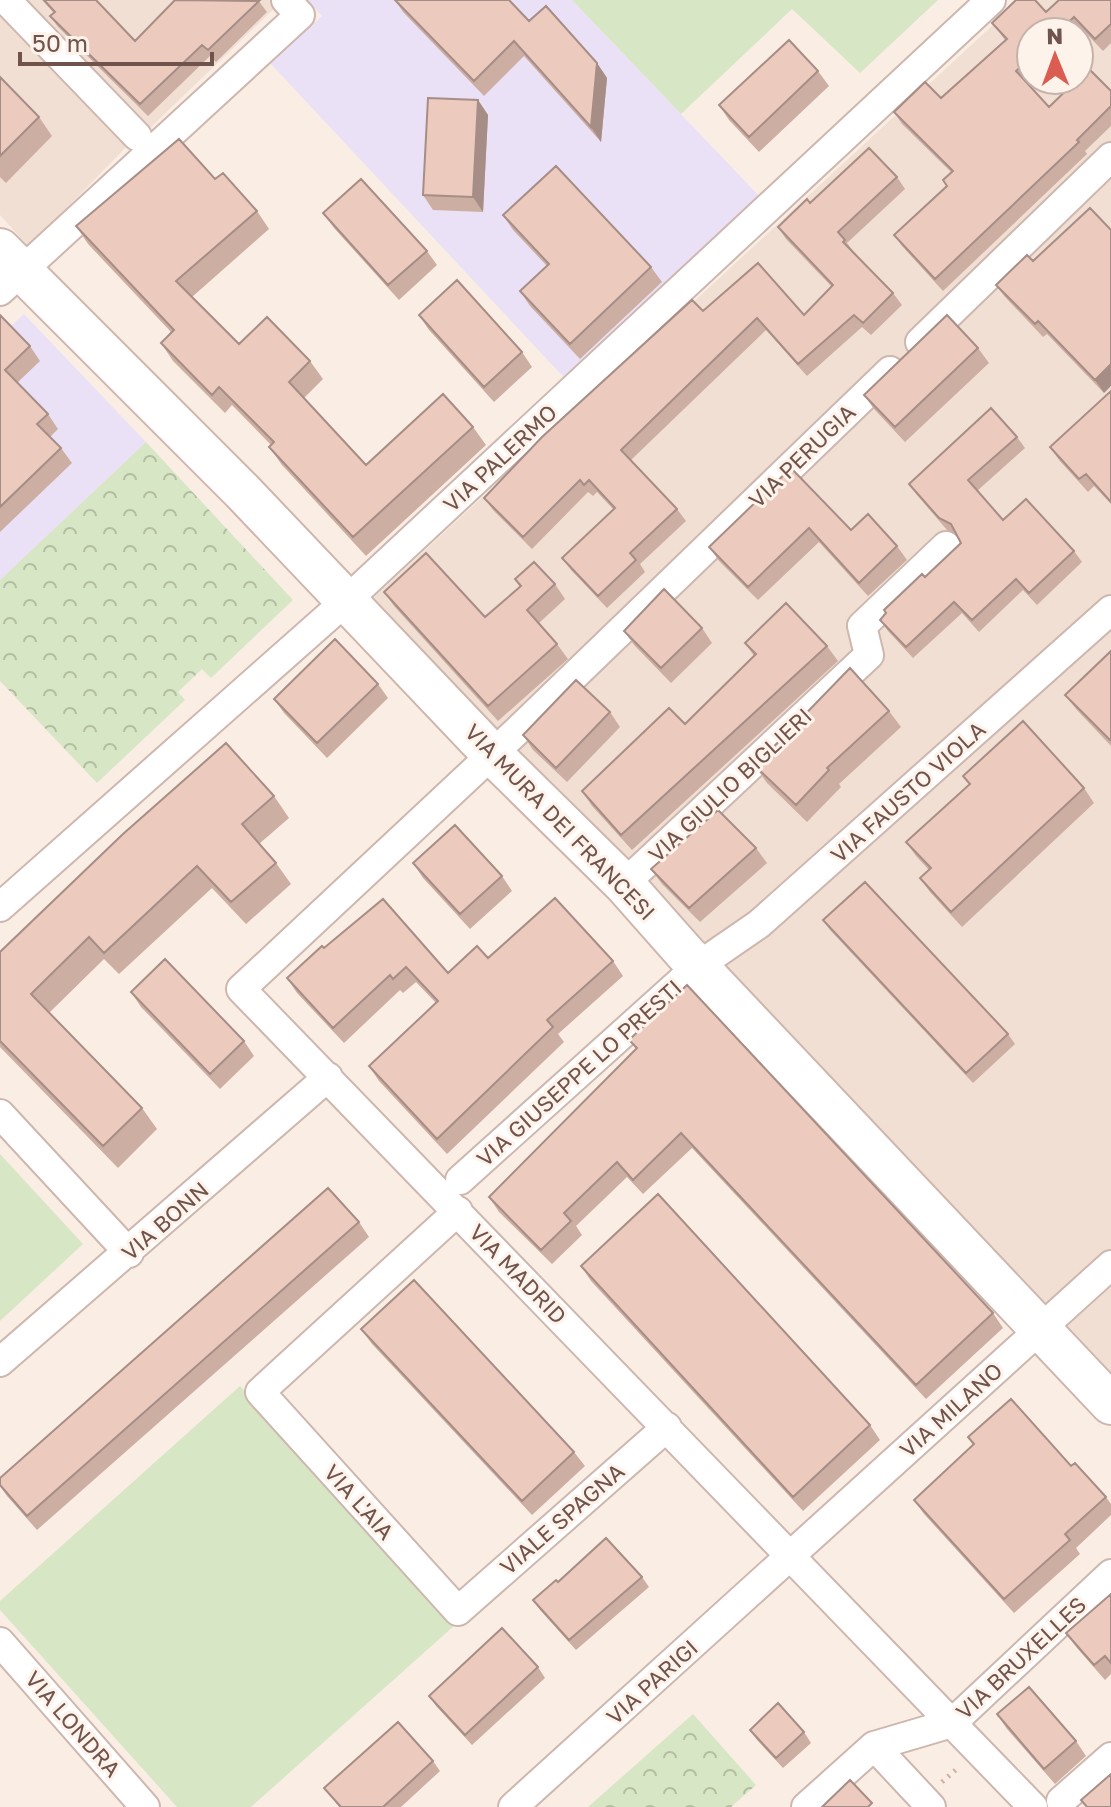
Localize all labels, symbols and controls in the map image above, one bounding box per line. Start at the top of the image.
scale bar [20,16,212,66]
north arrow [1015,16,1095,96]
text: N [1046,22,1063,49]
text: 50 m [32,28,88,57]
street label: VIA PALERMO [437,398,562,517]
street label: VIA PERUGIA [743,398,861,513]
street label: VIA GIULIO BIGLIERI [642,702,817,867]
street label: VIA FAUSTO VIOLA [825,715,991,868]
street label: VIA MURA DEI FRANCESI [460,718,661,925]
street label: VIA GIUSEPPE LO PRESTI [471,974,687,1172]
street label: VIA BONN [116,1176,214,1266]
street label: VIA MADRID [464,1218,573,1329]
street label: VIA MILANO [894,1357,1008,1463]
street label: VIALE SPAGNA [494,1457,630,1580]
street label: VIA L'AIA [319,1459,400,1545]
street label: VIA BRUXELLES [950,1590,1091,1725]
street label: VIA PARIGI [600,1634,703,1730]
street label: VIA LONDRA [20,1665,127,1782]

